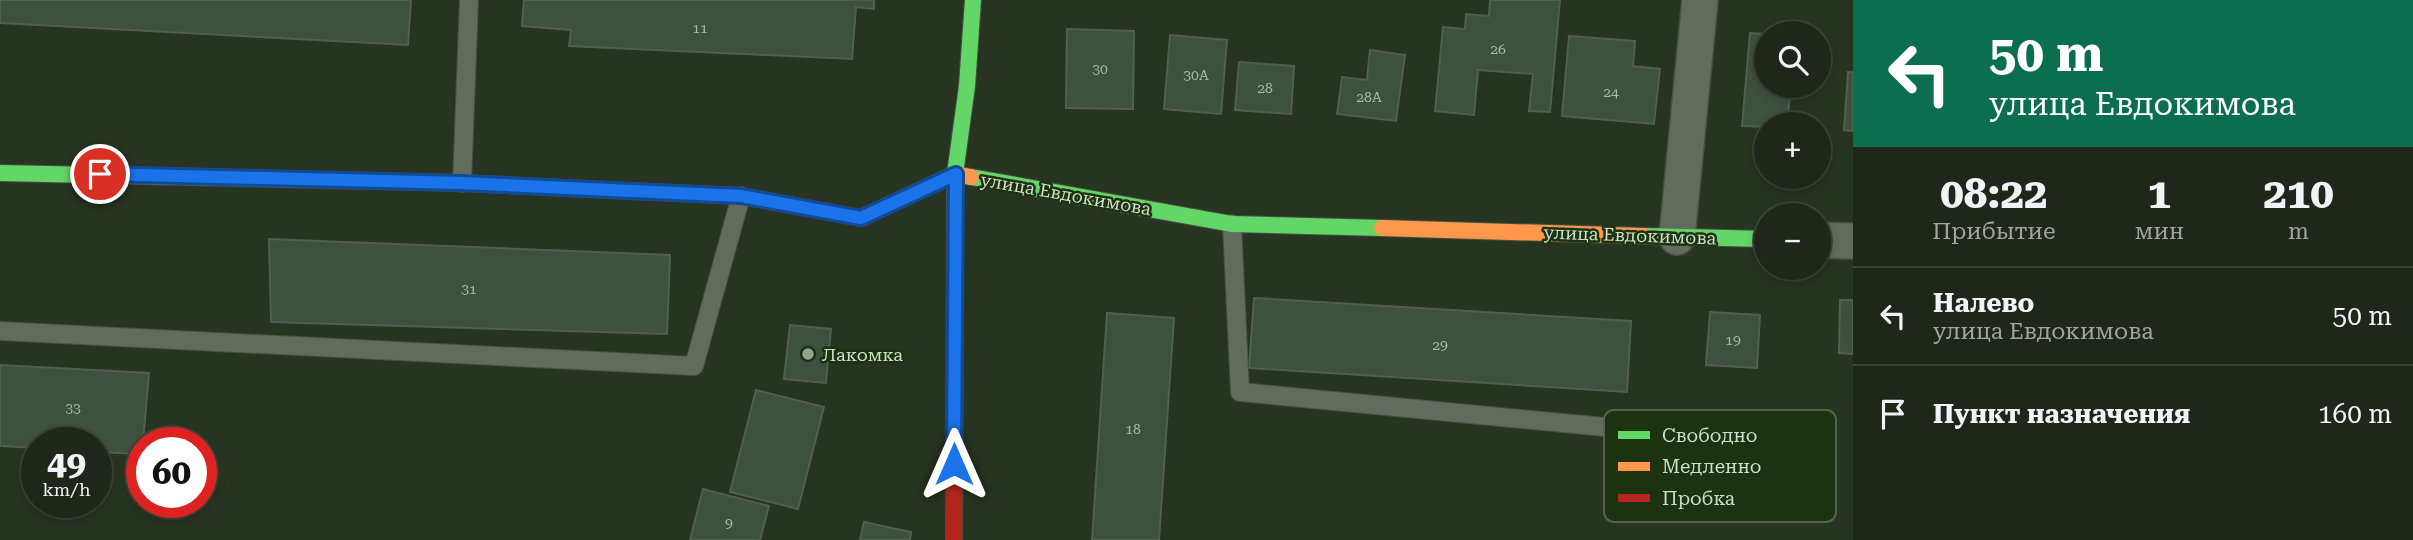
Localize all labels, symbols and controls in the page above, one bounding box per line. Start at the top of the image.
house number: 11 [692,20,708,36]
map controls [1754,21,1831,280]
button: search [1754,21,1831,98]
text: 50 m [1989,26,2104,83]
icon: left [1874,28,1965,119]
house number: 26 [1490,41,1506,57]
house number: 30 [1092,61,1108,77]
house number: 30А [1183,67,1209,83]
house number: 28 [1257,80,1273,96]
house number: 24 [1603,84,1619,100]
text: улица Евдокимова [1989,85,2296,123]
house number: 28А [1356,89,1382,105]
button: + [1754,112,1831,189]
pin [70,144,130,204]
icon: arrive [81,155,119,193]
street label: улица Евдокимова [979,169,1153,219]
text: 08:22 [1940,169,2048,218]
text: 1 [2148,169,2171,218]
text: 210 [2263,169,2334,218]
button: − [1754,203,1831,280]
text: Прибытие [1932,218,2056,245]
text: мин [2135,218,2184,245]
text: m [2288,218,2309,245]
street label: улица Евдокимова [1543,221,1717,249]
house number: 31 [461,281,477,297]
text: Налево [1933,288,2034,318]
icon: left [1874,297,1912,335]
text: 50 m [2333,301,2392,331]
text: улица Евдокимова [1933,318,2154,345]
house number: 19 [1725,332,1741,348]
house number: 29 [1432,337,1448,353]
place label: Лакомка [822,344,903,365]
marker: Лакомка [800,346,816,362]
icon: arrive [1874,395,1912,433]
text: Пункт назначения [1933,399,2190,429]
text: 160 m [2318,399,2392,429]
house number: 33 [65,400,81,416]
legend [1604,410,1836,522]
house number: 18 [1125,421,1141,437]
text: Свободно [1662,424,1757,447]
speed limit sign: 60 [126,427,217,518]
position arrow [917,427,991,501]
text: 49 [47,443,86,484]
text: Медленно [1662,455,1761,478]
text: km/h [42,479,91,500]
text: Пробка [1662,487,1736,510]
house number: 9 [725,515,733,531]

